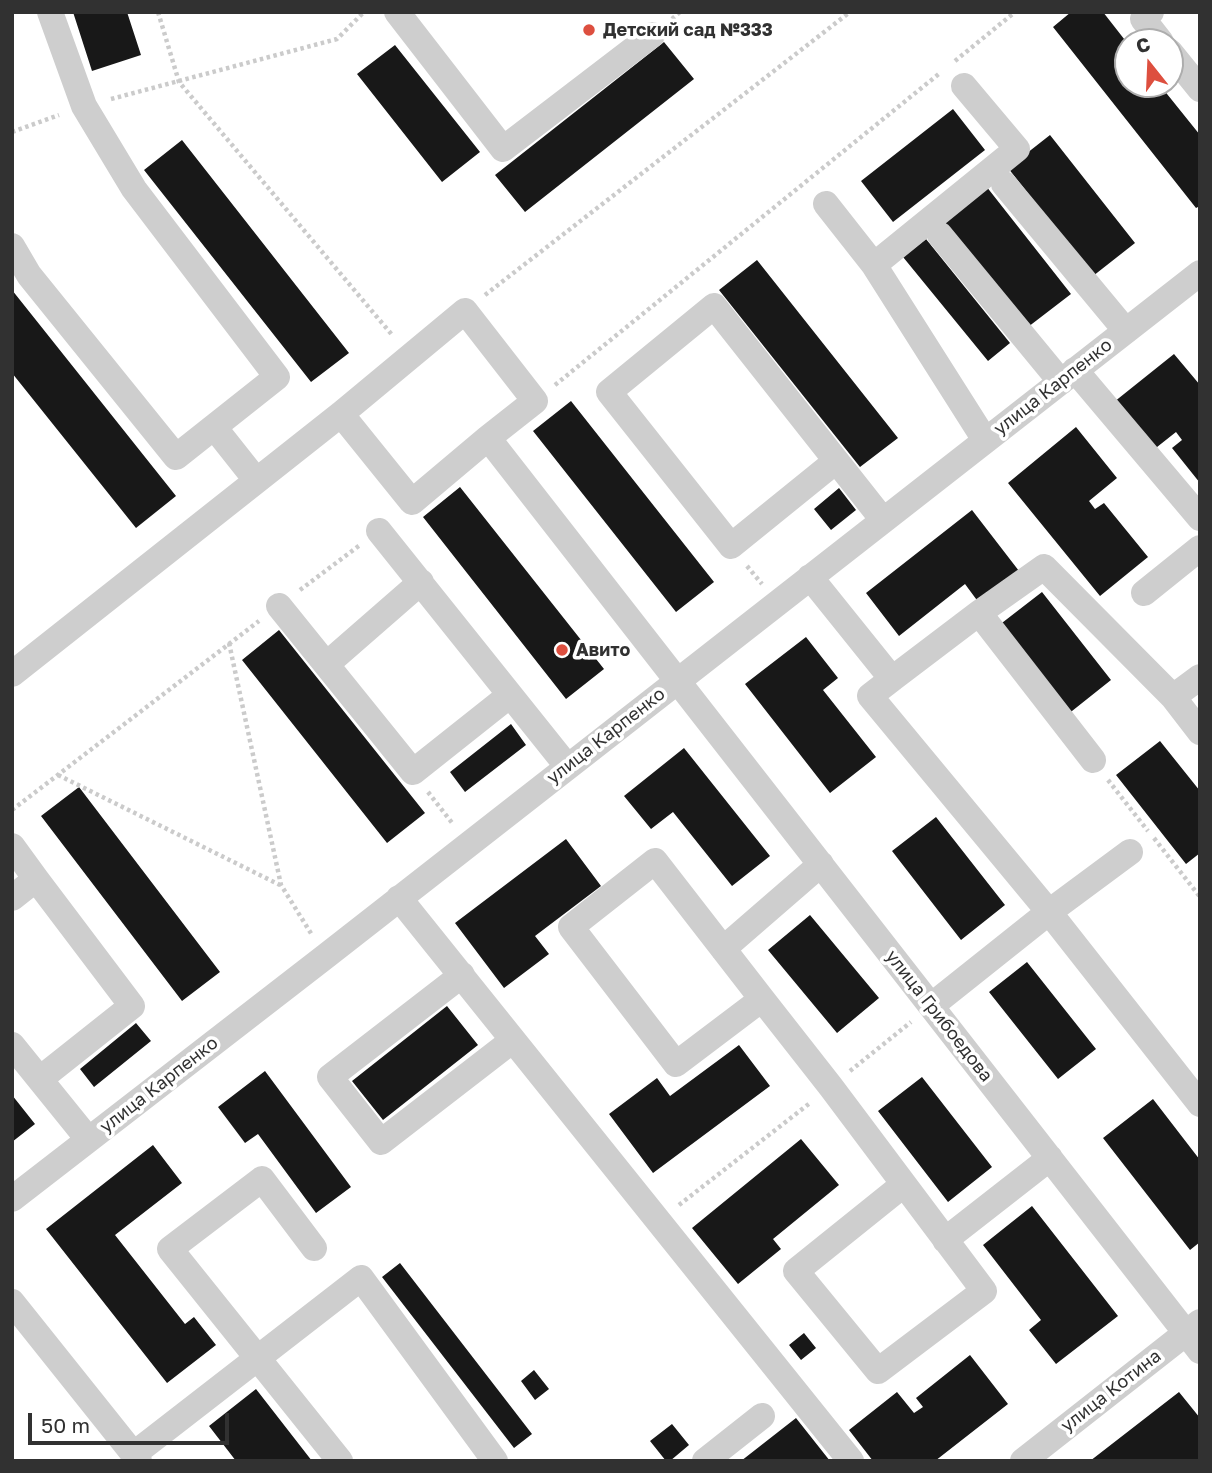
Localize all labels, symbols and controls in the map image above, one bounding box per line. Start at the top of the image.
place label: Детский сад №333 [603,19,773,41]
marker: Детский сад №333 [581,22,597,38]
north arrow [1114,28,1184,98]
text: С [1133,31,1153,57]
street label: улица Карпенко [990,334,1116,440]
place label: Авито [576,639,630,661]
marker: Авито [554,642,570,658]
street label: улица Карпенко [543,683,669,789]
street label: улица Грибоедова [881,946,997,1086]
street label: улица Карпенко [96,1032,222,1138]
street label: улица Котина [1057,1345,1165,1437]
scale bar [32,1400,233,1444]
text: 50 m [41,1412,90,1438]

